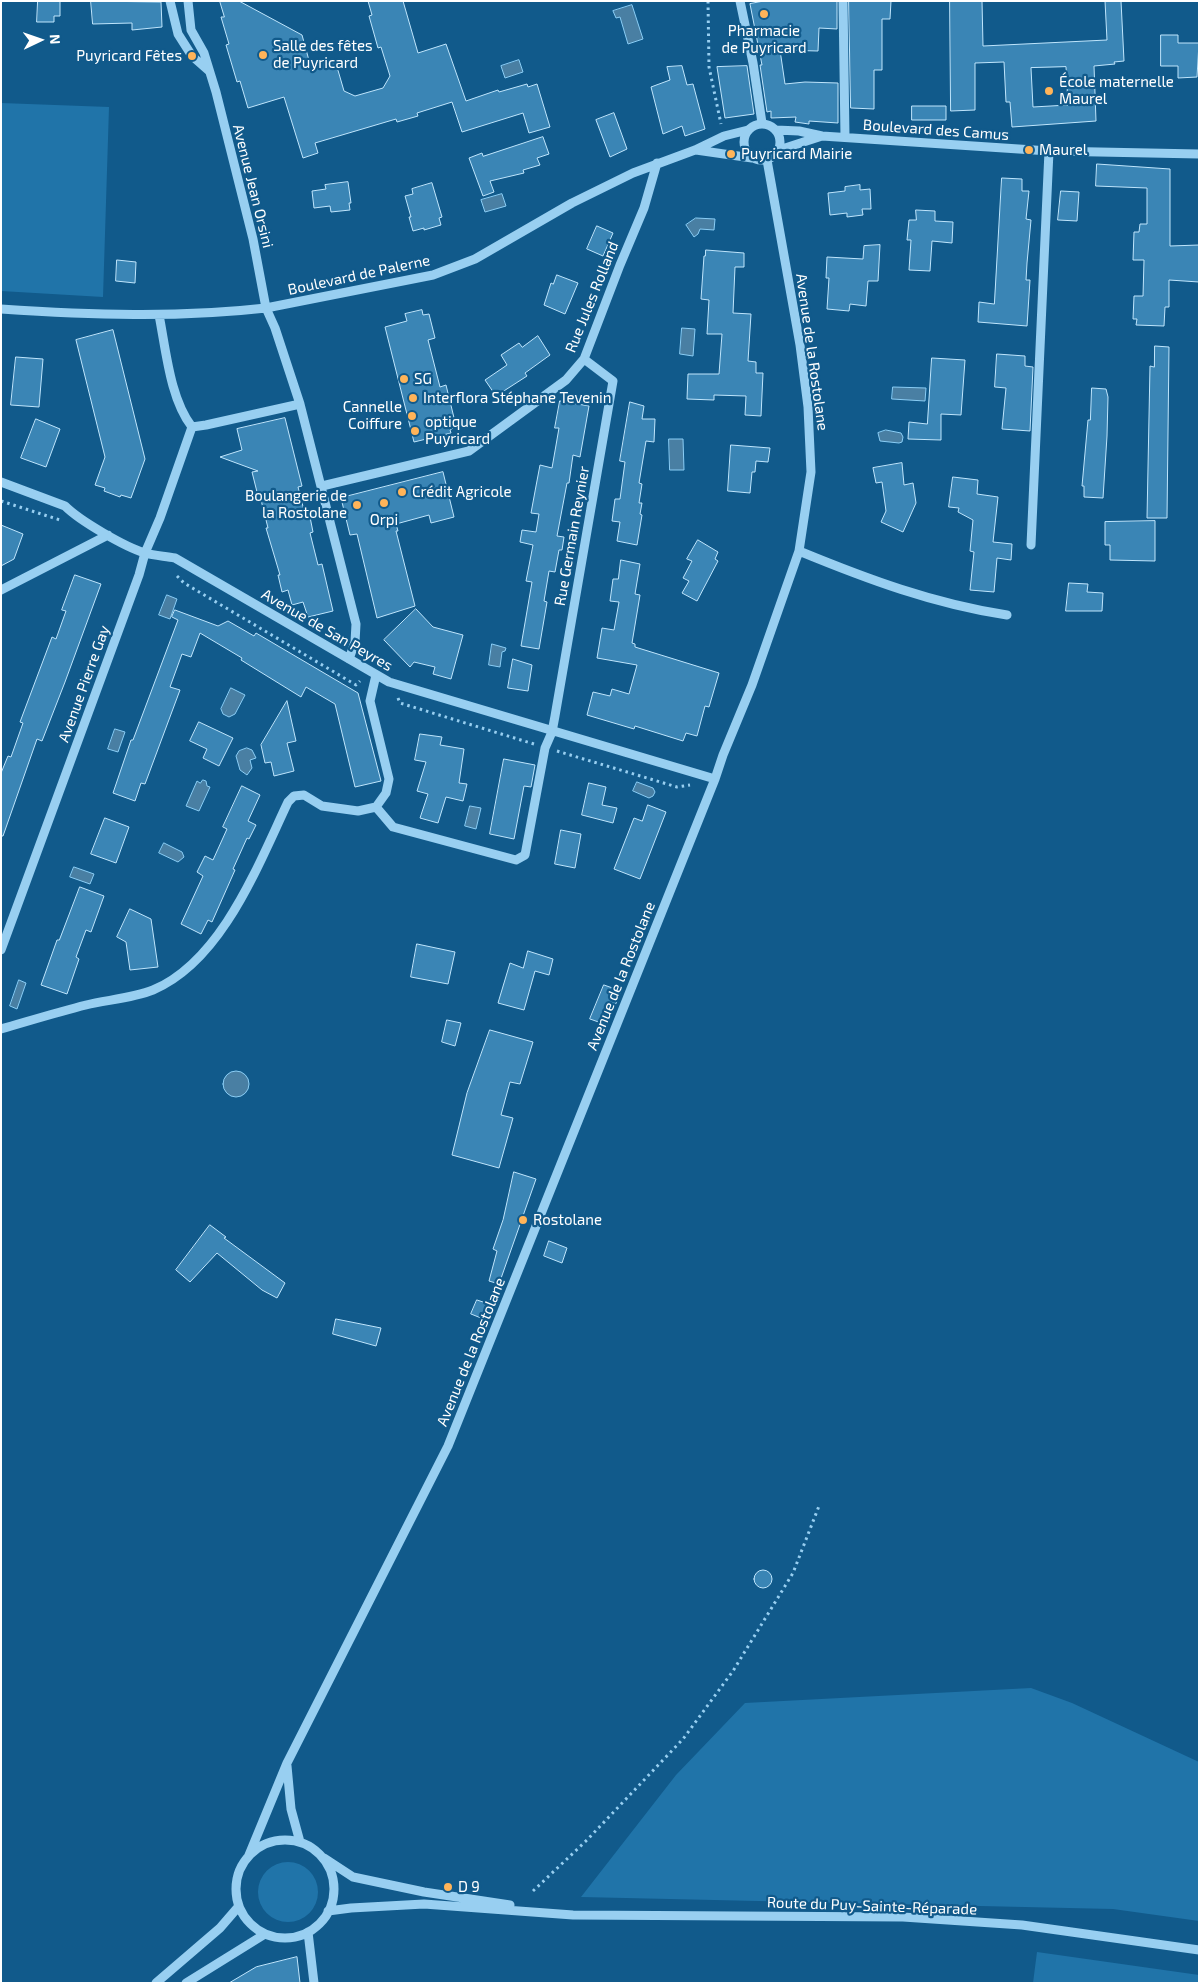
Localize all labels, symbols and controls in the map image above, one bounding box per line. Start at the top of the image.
marker: Pharmacie de Puyricard [758,8,770,20]
north arrow [15,15,65,65]
place label: Pharmacie de Puyricard [721,22,807,57]
text: N [47,34,64,45]
place label: Salle des fêtes de Puyricard [273,37,373,72]
place label: Puyricard Fêtes [76,47,182,65]
marker: Salle des fêtes de Puyricard [257,49,269,61]
marker: Puyricard Fêtes [186,50,198,62]
place label: École maternelle Maurel [1059,73,1174,108]
marker: École maternelle Maurel [1043,85,1055,97]
street label: Boulevard des Camus [862,116,1010,144]
street label: Avenue Jean Orsini [229,122,277,250]
place label: Maurel [1039,141,1087,159]
marker: Maurel [1023,144,1035,156]
place label: Puyricard Mairie [741,145,852,163]
marker: Puyricard Mairie [725,148,737,160]
street label: Rue Jules Rolland [561,239,623,355]
street label: Boulevard de Palerne [286,251,432,299]
street label: Avenue de la Rostolane [792,272,832,432]
place label: SG [414,370,432,388]
marker: SG [398,373,410,385]
place label: Interflora Stéphane Tevenin [423,389,612,407]
marker: Interflora Stéphane Tevenin [407,392,419,404]
place label: Cannelle Coiffure [343,398,402,433]
marker: Cannelle Coiffure [406,410,418,422]
place label: optique Puyricard [425,413,490,448]
marker: optique Puyricard [409,425,421,437]
street label: Rue Germain Reynier [551,465,593,607]
place label: Crédit Agricole [412,483,511,501]
marker: Crédit Agricole [396,486,408,498]
place label: Boulangerie de la Rostolane [245,487,347,522]
marker: Orpi [378,497,390,509]
marker: Boulangerie de la Rostolane [351,499,363,511]
place label: Orpi [370,511,398,529]
street label: Avenue de San Peyres [258,585,396,675]
street label: Avenue Pierre Gay [54,623,114,745]
street label: Avenue de la Rostolane [583,899,659,1053]
place label: Rostolane [533,1211,602,1229]
marker: Rostolane [517,1214,529,1226]
street label: Avenue de la Rostolane [433,1275,509,1429]
place label: D 9 [458,1878,480,1896]
marker: D 9 [442,1881,454,1893]
street label: Route du Puy-Sainte-Réparade [767,1893,977,1919]

